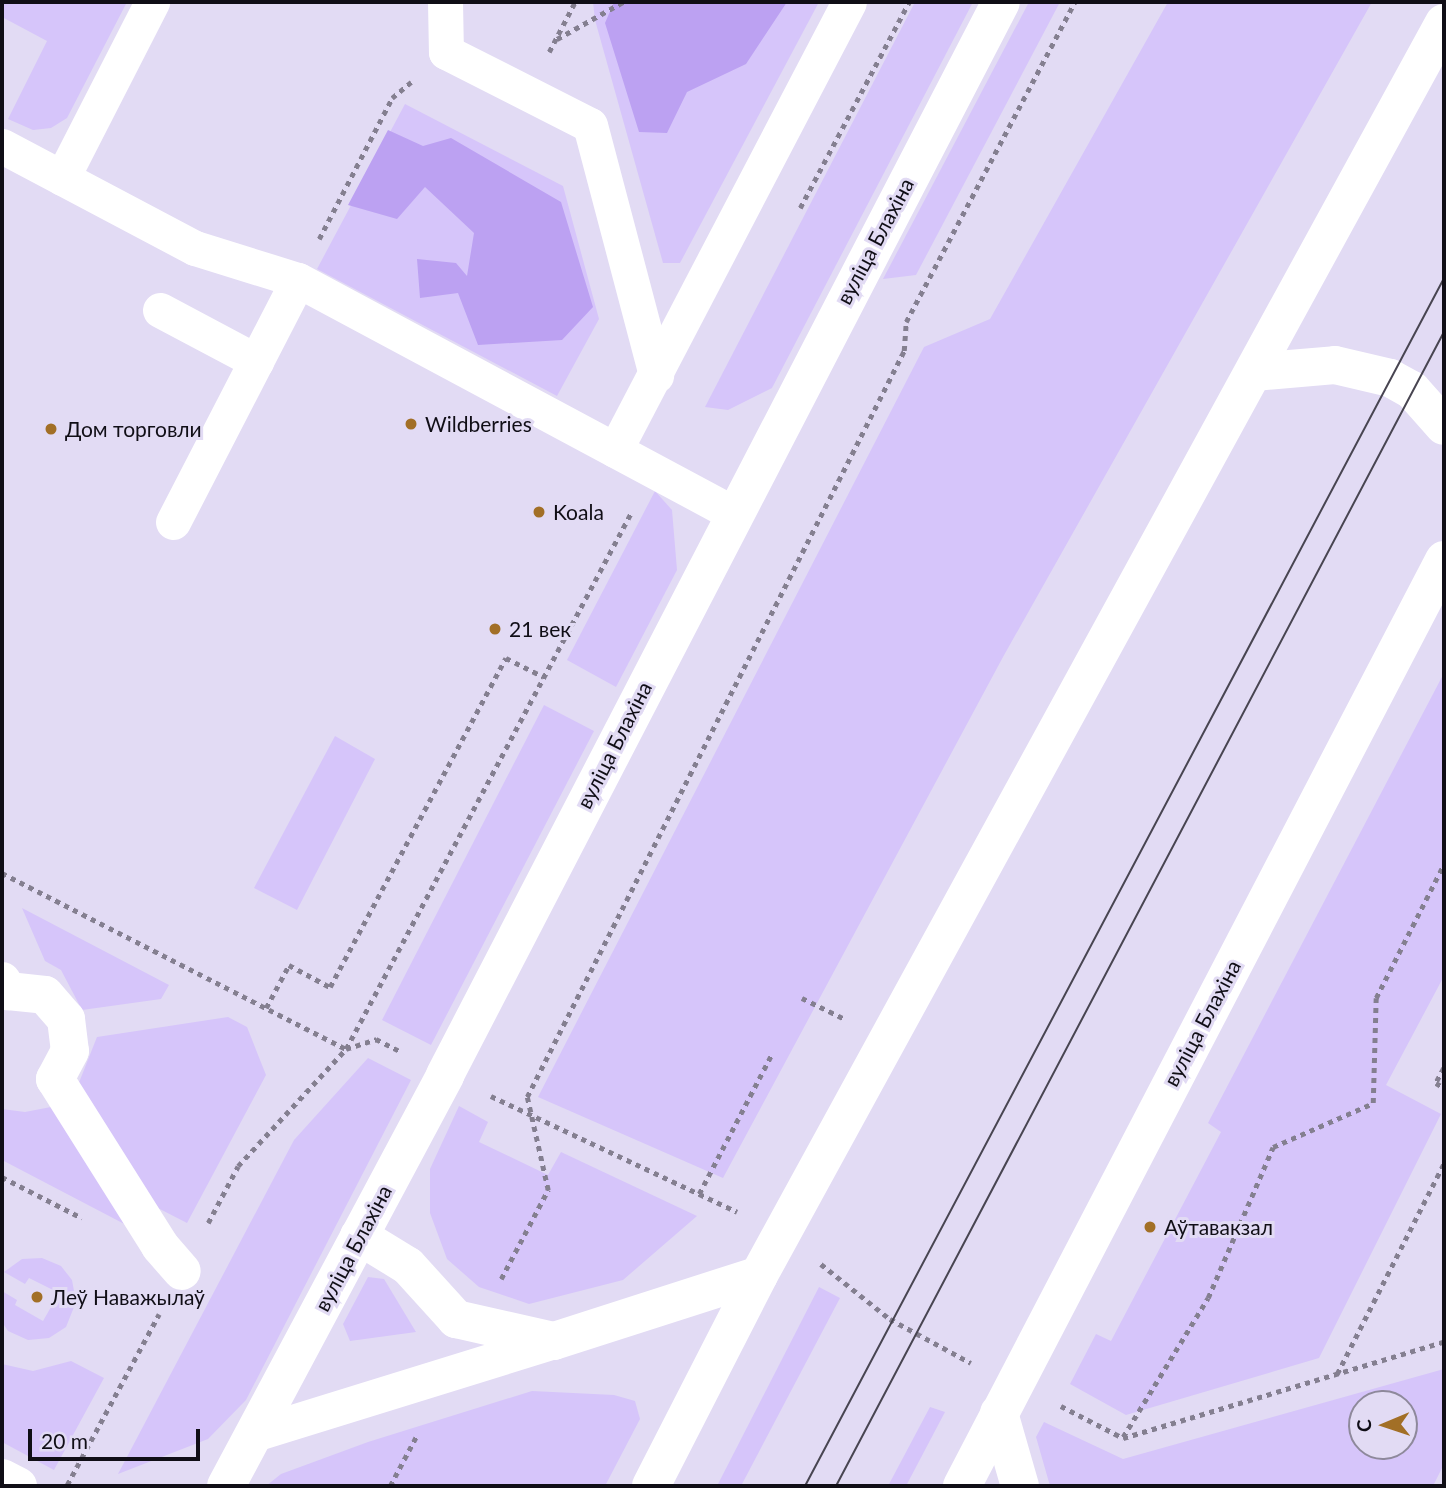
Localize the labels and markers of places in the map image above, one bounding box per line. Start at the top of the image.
place label: Wildberries [425,411,532,437]
place label: Дом торговли [65,416,202,442]
marker: Wildberries [403,416,419,432]
marker: Дом торговли [43,421,59,437]
place label: Koala [553,499,604,525]
marker: Koala [531,504,547,520]
place label: 21 век [509,616,571,642]
marker: 21 век [487,621,503,637]
place label: Аўтавакзал [1164,1214,1273,1240]
marker: Аўтавакзал [1142,1219,1158,1235]
place label: Леў Наважылаў [51,1284,205,1310]
marker: Леў Наважылаў [29,1289,45,1305]

